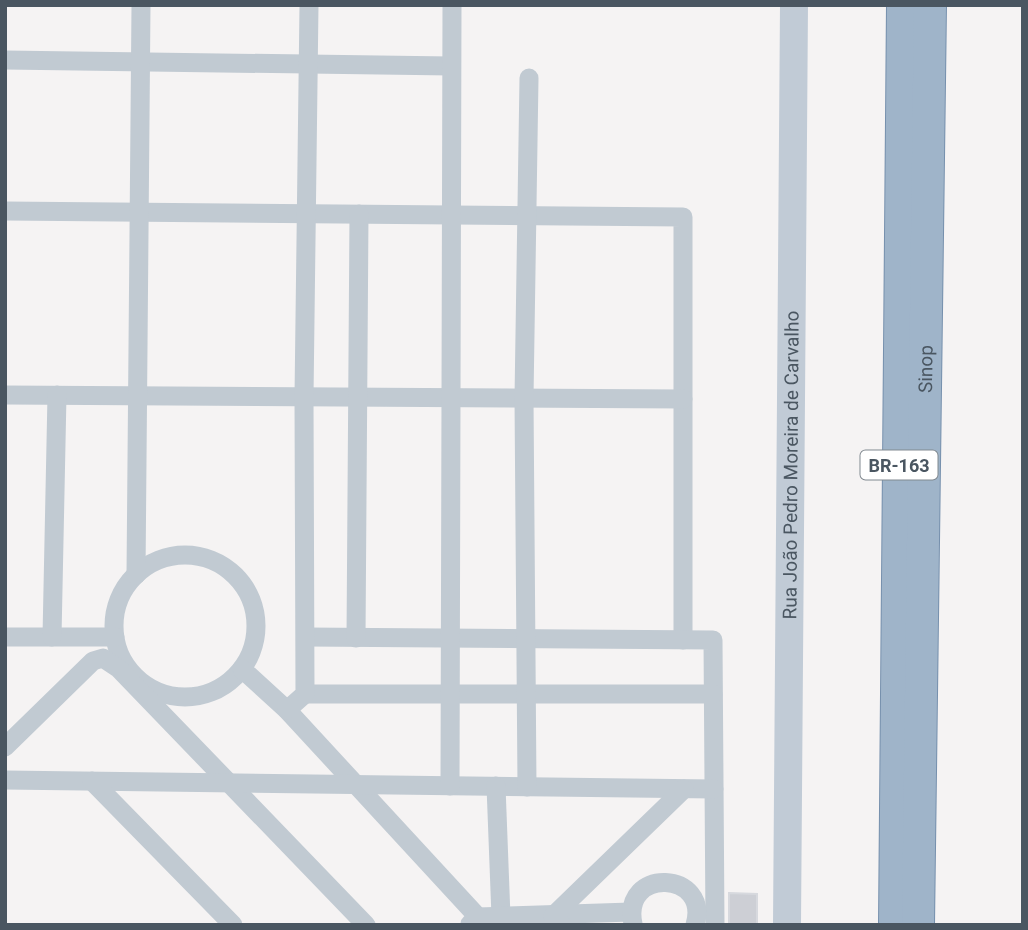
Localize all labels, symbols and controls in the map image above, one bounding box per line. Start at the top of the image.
street label: Rua João Pedro Moreira de Carvalho [778,311,803,619]
street label: Sinop [913,345,937,393]
road number: BR-163 [860,450,937,480]

